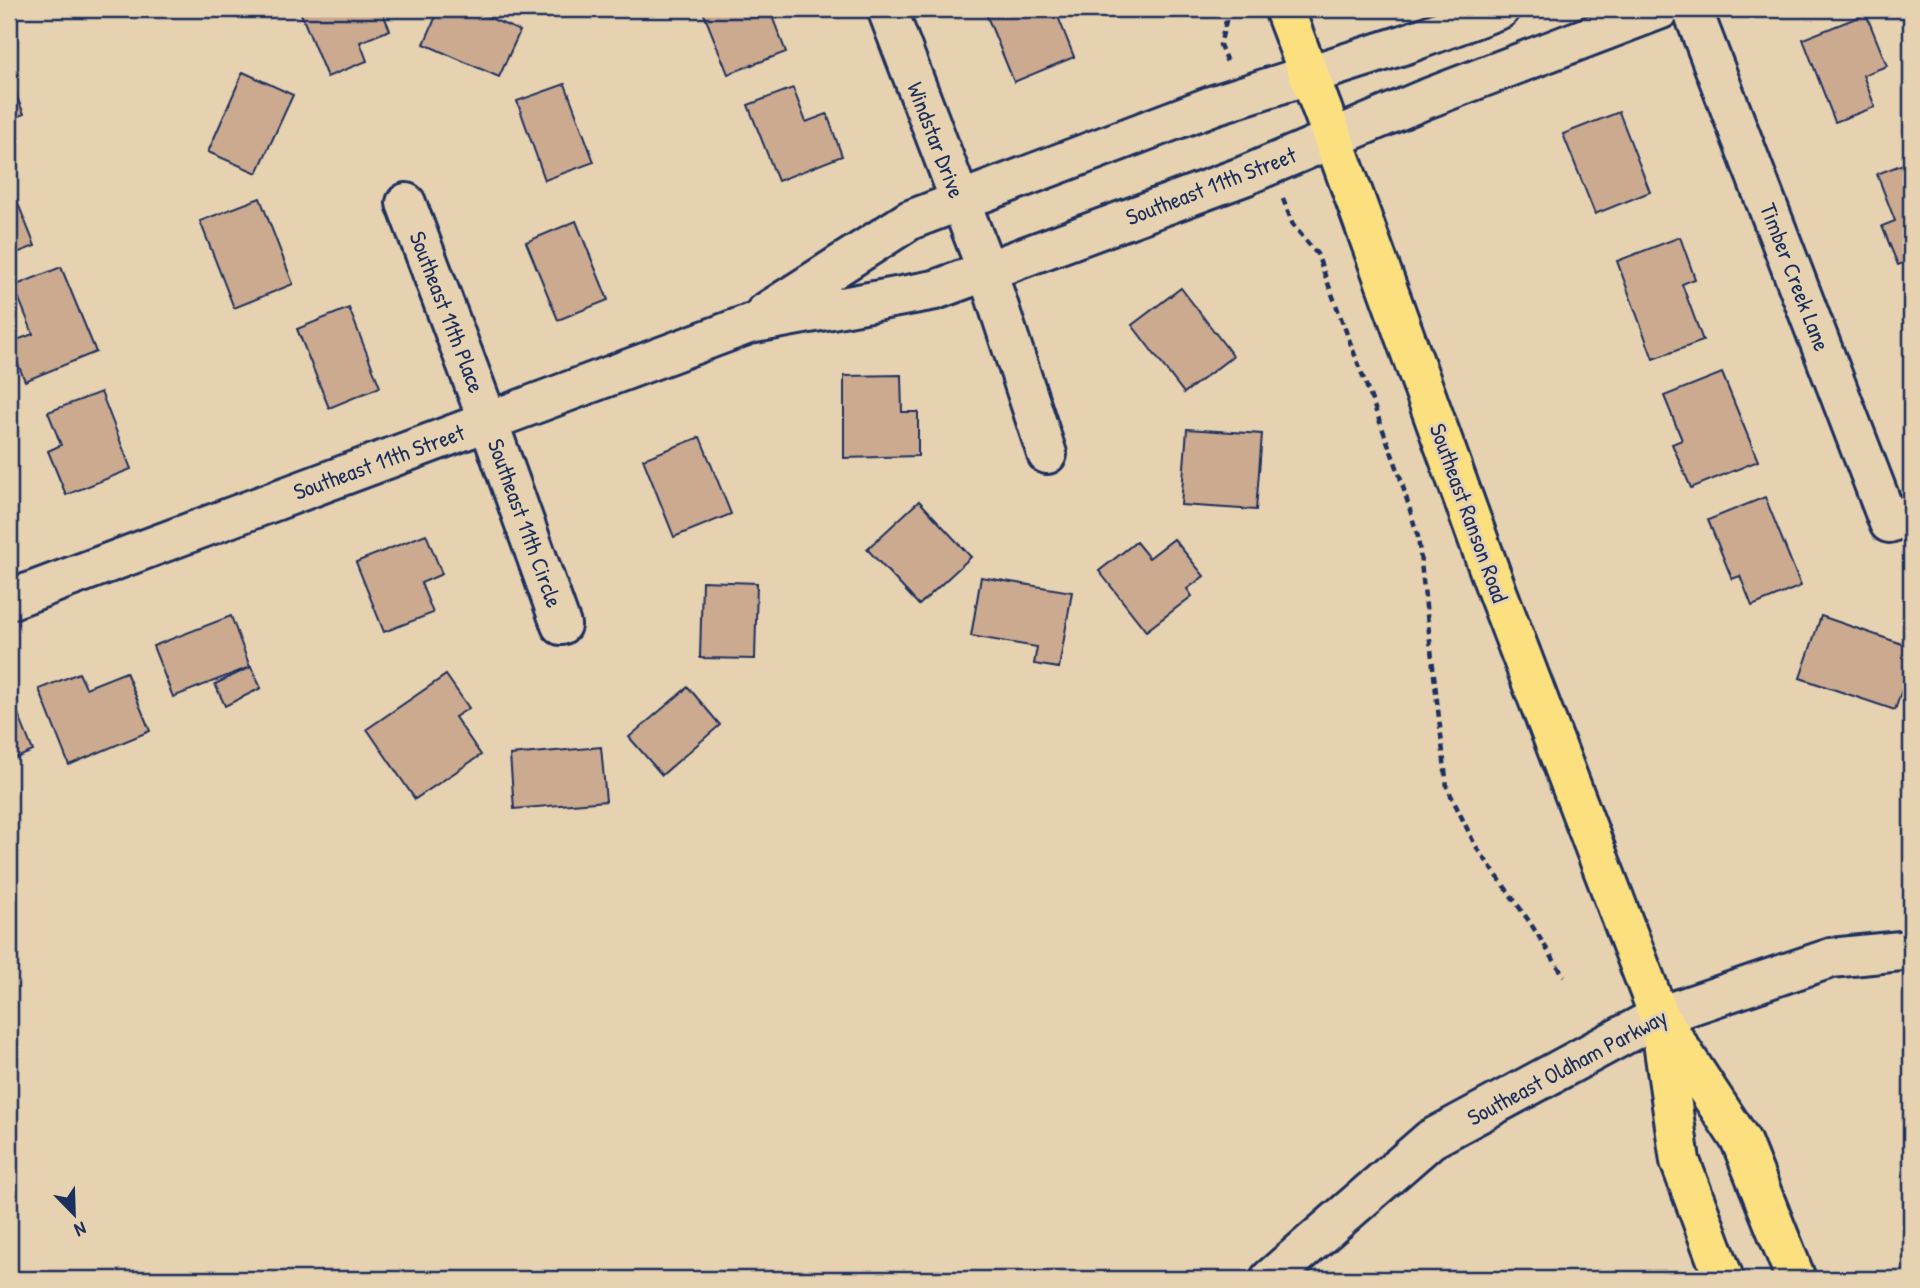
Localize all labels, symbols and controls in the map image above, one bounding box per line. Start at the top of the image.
street label: Windstar Drive [900,77,973,202]
street label: Southeast 11th Street [1121,138,1301,232]
street label: Timber Creek Lane [1753,198,1838,355]
street label: Southeast 11th Place [402,227,493,397]
street label: Southeast 11th Street [289,416,470,507]
street label: Southeast Ranson Road [1423,419,1516,607]
street label: Southeast 11th Circle [481,434,570,611]
street label: Southeast Oldham Parkway [1461,1001,1672,1132]
north arrow [38,1180,108,1250]
text: N [71,1216,90,1244]

